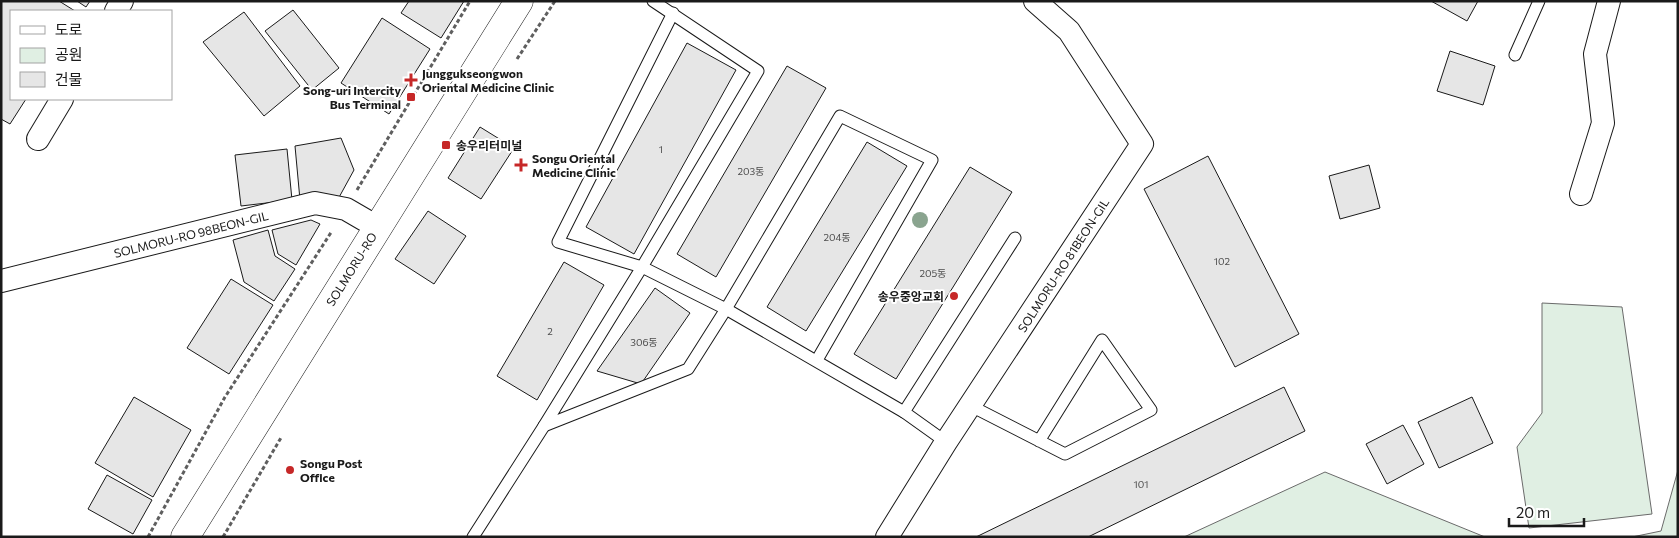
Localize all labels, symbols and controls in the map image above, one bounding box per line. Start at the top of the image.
legend [10,10,172,100]
text: 도로 [55,20,83,38]
text: 공원 [55,45,83,63]
place label: Junggukseongwon Oriental Medicine Clinic [422,66,554,94]
text: 건물 [55,70,83,88]
marker: Junggukseongwon Oriental Medicine Clinic [404,73,418,87]
place label: Song-uri Intercity Bus Terminal [303,83,401,111]
marker: Song-uri Intercity Bus Terminal [405,91,417,103]
place label: 송우리터미널 [456,138,522,152]
marker: 송우리터미널 [440,139,452,151]
house number: 1 [659,143,663,155]
place label: Songu Oriental Medicine Clinic [532,151,616,179]
marker: Songu Oriental Medicine Clinic [514,158,528,172]
house number: 203동 [738,165,764,177]
street label: SOLMORU-RO 81BEON-GIL [1014,195,1112,334]
street label: SOLMORU-RO 98BEON-GIL [112,208,270,260]
street label: SOLMORU-RO [323,229,379,308]
house number: 204동 [823,231,851,243]
house number: 102 [1214,255,1231,267]
house number: 205동 [920,267,947,279]
place label: 송우중앙교회 [878,289,944,303]
marker: 송우중앙교회 [948,290,960,302]
house number: 2 [547,325,553,337]
house number: 306동 [630,336,658,348]
place label: Songu Post Office [300,456,362,484]
marker: Songu Post Office [284,464,296,476]
house number: 101 [1133,478,1149,490]
scale bar [1509,496,1584,528]
text: 20 m [1516,503,1550,521]

